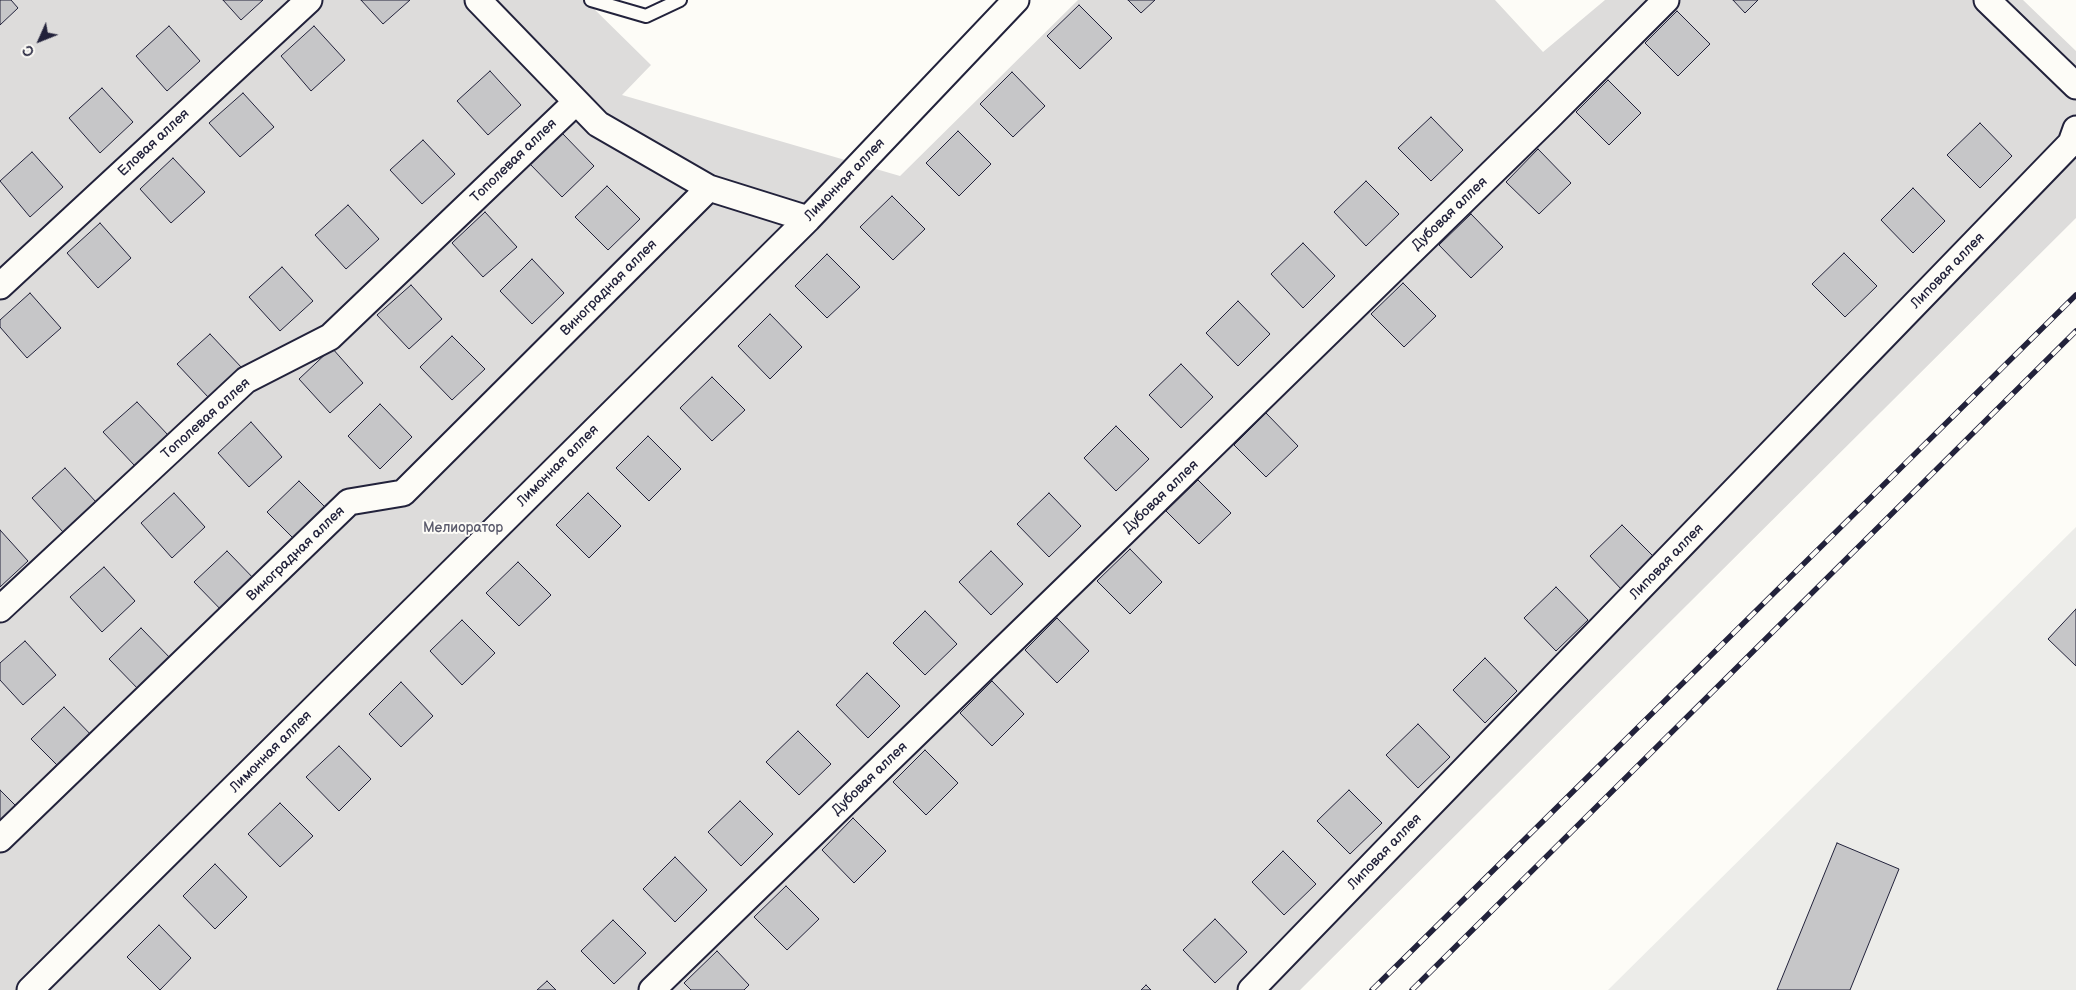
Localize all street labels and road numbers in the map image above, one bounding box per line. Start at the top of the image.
street label: Еловая аллея [115,106,193,180]
street label: Тополевая аллея [467,116,561,206]
street label: Лимонная аллея [801,135,889,225]
street label: Дубовая аллея [1409,174,1491,254]
street label: Липовая аллея [1908,230,1988,312]
street label: Виноградная аллея [557,236,661,340]
street label: Тополевая аллея [158,375,254,463]
street label: Лимонная аллея [514,422,602,510]
street label: Дубовая аллея [1120,457,1202,537]
street label: Виноградная аллея [244,503,348,605]
street label: Липовая аллея [1627,521,1707,603]
street label: Лимонная аллея [227,708,315,796]
street label: Дубовая аллея [829,739,911,819]
street label: Липовая аллея [1345,811,1425,893]

